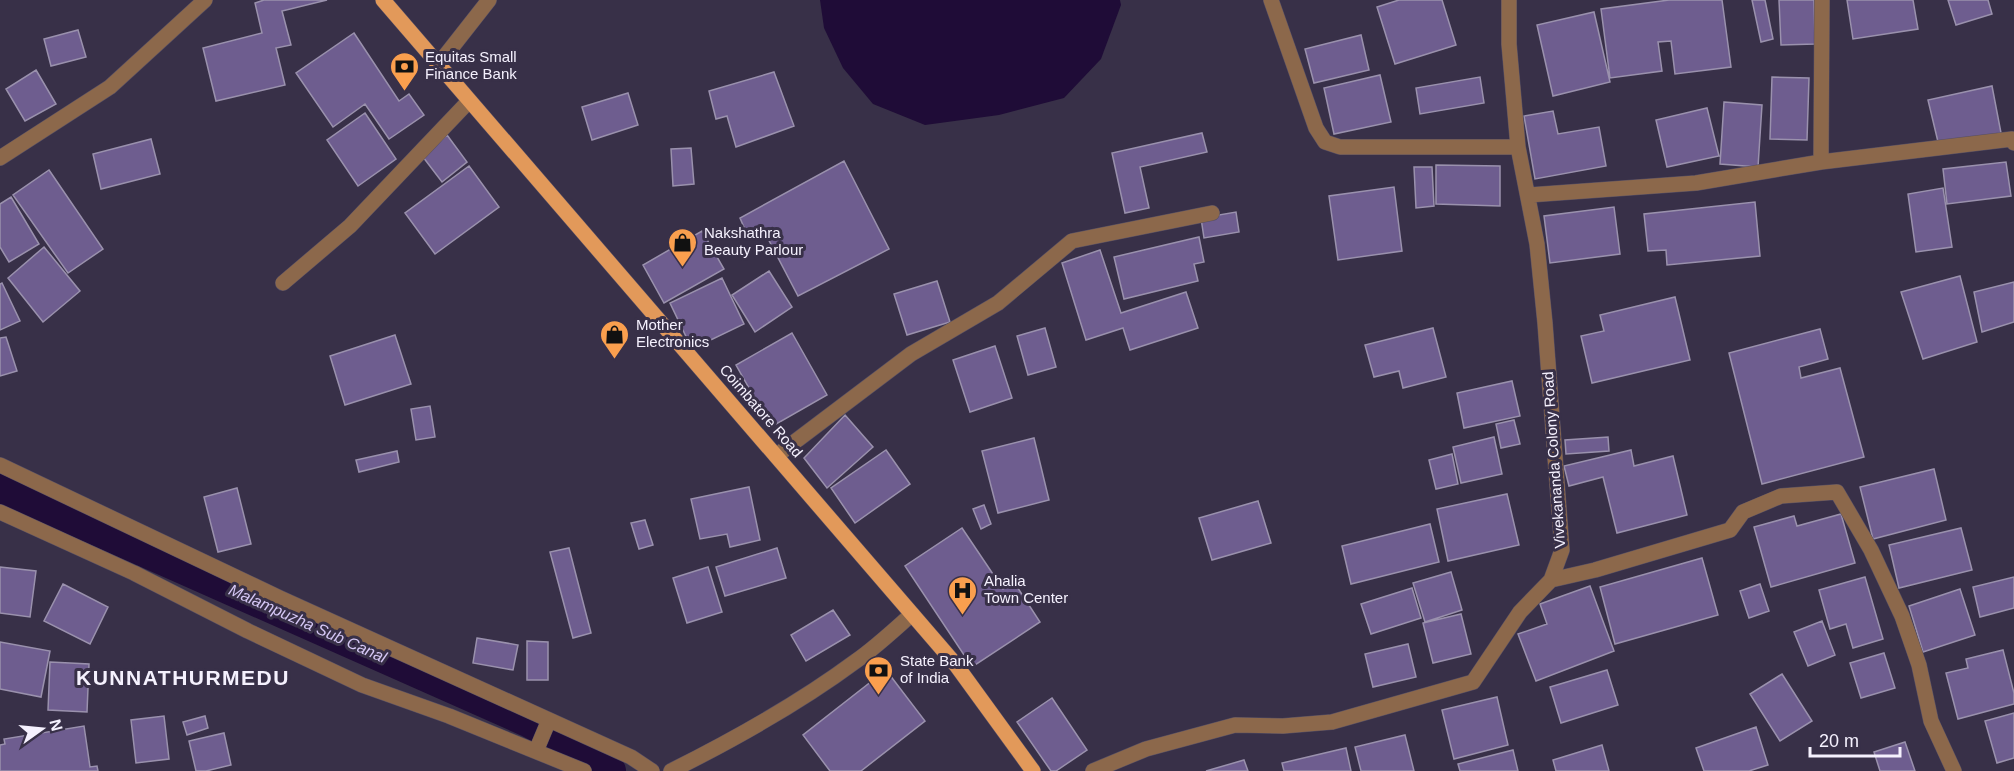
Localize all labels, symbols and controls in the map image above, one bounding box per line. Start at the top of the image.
place label: Equitas Small Finance Bank [425,48,517,82]
bank icon: Equitas Small Finance Bank [388,50,420,92]
place label: Nakshathra Beauty Parlour [704,224,803,258]
shop icon: Nakshathra Beauty Parlour [667,226,699,268]
place label: Mother Electronics [636,316,709,350]
shop icon: Mother Electronics [599,318,631,360]
street label: Coimbatore Road [716,361,806,461]
street label: Vivekananda Colony Road [1539,371,1568,549]
place label: Ahalia Town Center [984,572,1068,606]
hospital icon: Ahalia Town Center [947,574,979,616]
water label: Malampuzha Sub Canal [226,581,390,666]
place label: State Bank of India [900,652,974,686]
bank icon: State Bank of India [863,654,895,696]
district label: KUNNATHURMEDU [76,666,290,689]
north arrow [12,699,72,759]
text: N [46,717,66,733]
scale bar [1810,720,1900,758]
text: 20 m [1819,731,1859,751]

